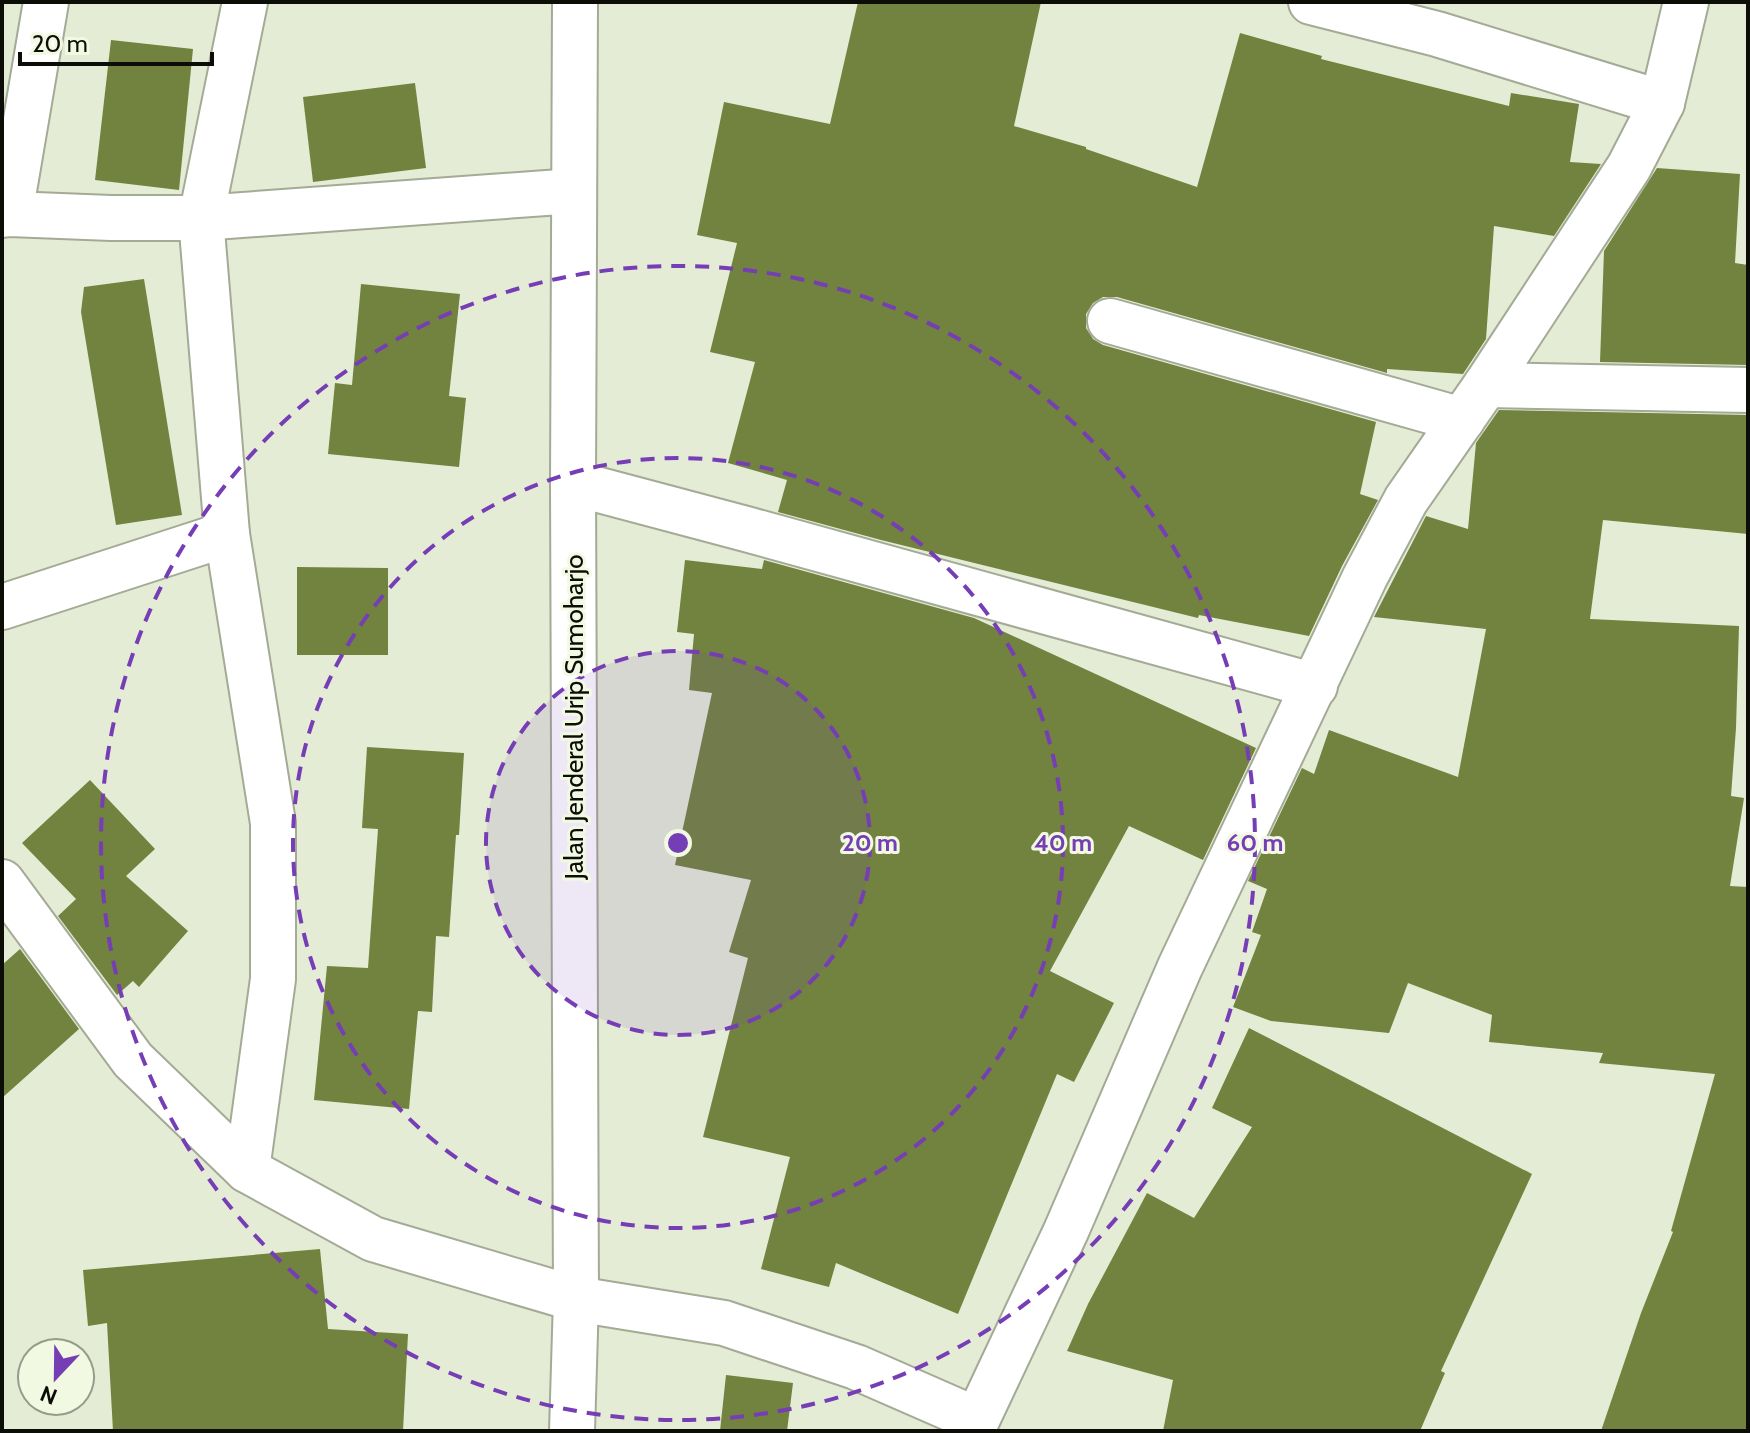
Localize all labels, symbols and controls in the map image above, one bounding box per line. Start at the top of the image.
scale bar [20,16,212,66]
text: 20 m [32,29,88,58]
street label: Jalan Jenderal Urip Sumoharjo [558,554,590,881]
text: 20 m [842,828,898,857]
text: 40 m [1034,828,1092,857]
text: 60 m [1227,828,1283,857]
centre of rings [664,829,692,857]
north arrow [16,1337,96,1417]
text: N [36,1380,61,1411]

